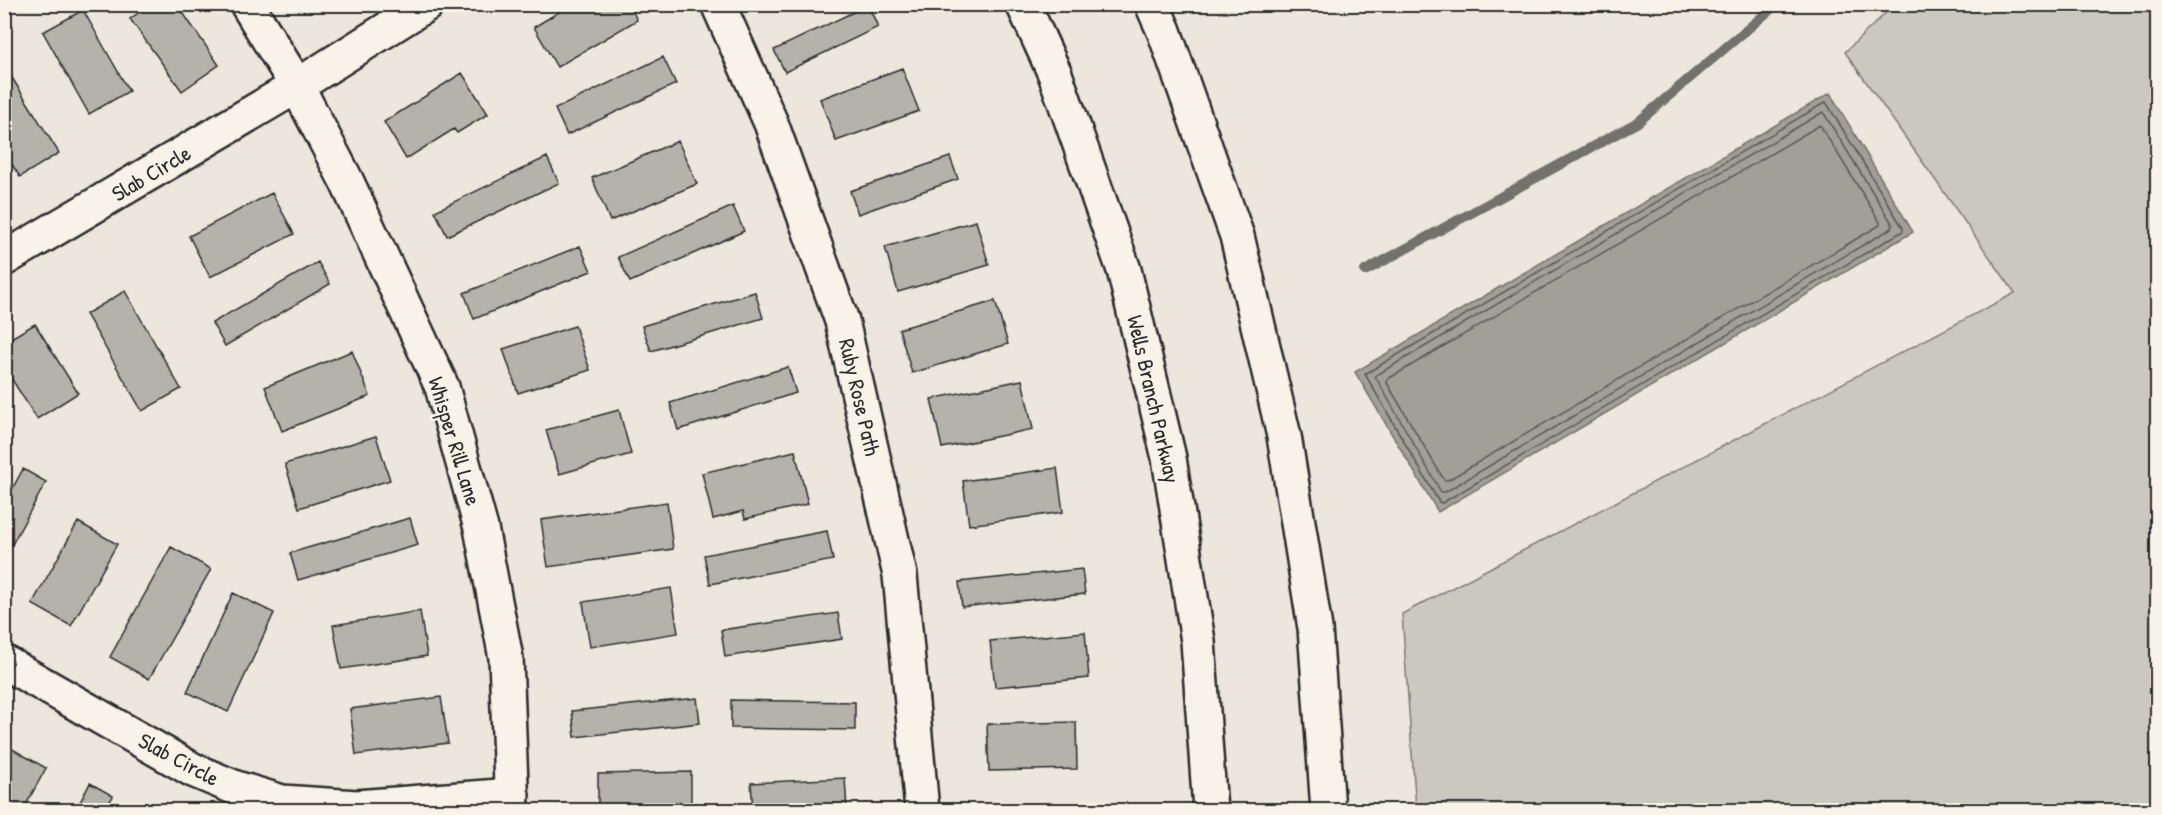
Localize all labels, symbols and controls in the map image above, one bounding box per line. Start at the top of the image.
street label: Slab Circle [106,138,196,208]
street label: Wells Branch Parkway [1120,312,1188,486]
street label: Ruby Rose Path [832,335,888,459]
street label: Whisper Rill Lane [421,373,489,509]
street label: Slab Circle [133,725,225,793]

